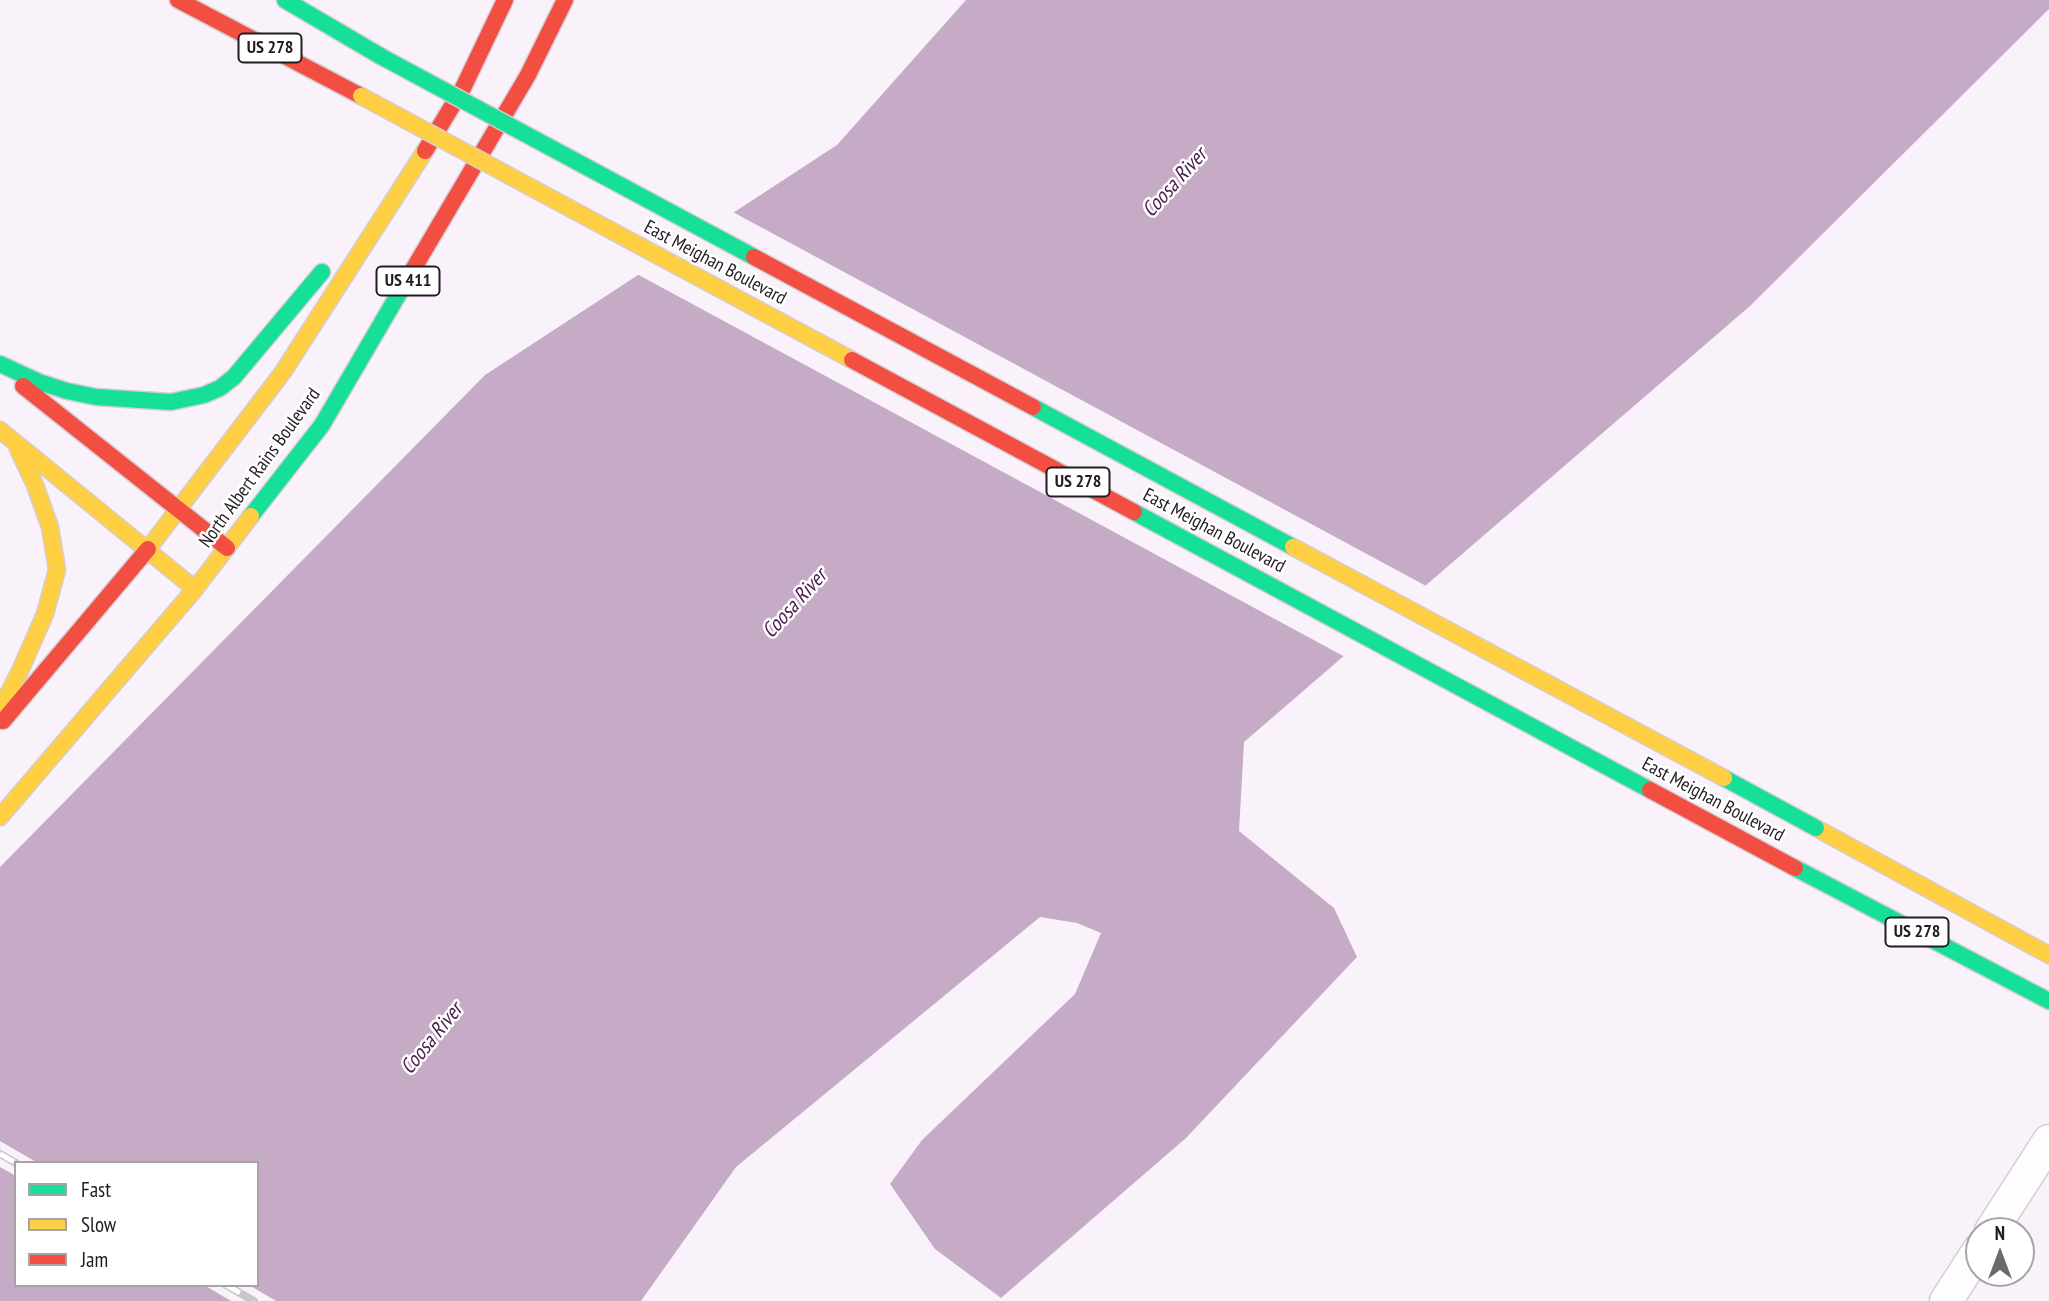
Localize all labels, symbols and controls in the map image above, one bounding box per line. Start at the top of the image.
road number: US 278 [238,33,302,62]
water label: Coosa River [1137,143,1213,223]
street label: East Meighan Boulevard [640,216,790,310]
road number: US 411 [376,267,440,296]
street label: North Albert Rains Boulevard [194,384,326,552]
road number: US 278 [1046,468,1110,496]
street label: East Meighan Boulevard [1139,484,1289,578]
water label: Coosa River [757,564,833,644]
street label: East Meighan Boulevard [1638,753,1788,847]
road number: US 278 [1885,917,1948,946]
water label: Coosa River [396,998,468,1080]
legend [14,1161,259,1287]
text: Fast [81,1176,111,1203]
text: Slow [81,1211,116,1238]
north arrow [1965,1217,2035,1287]
text: N [1995,1221,2005,1245]
text: Jam [81,1246,108,1273]

